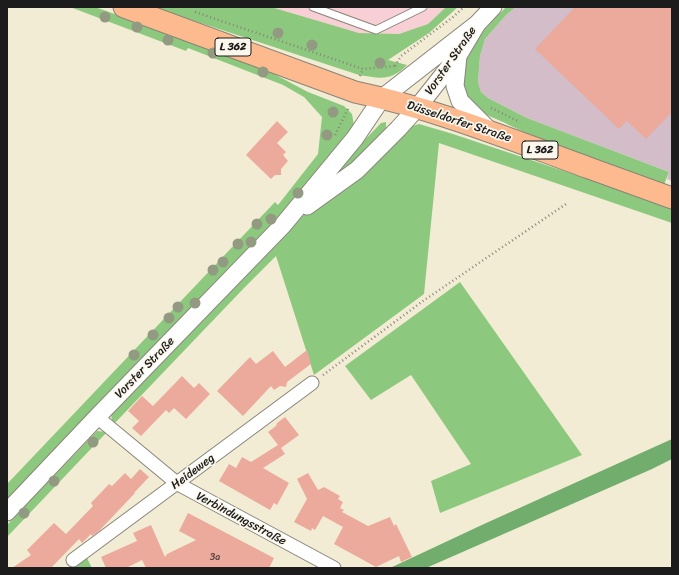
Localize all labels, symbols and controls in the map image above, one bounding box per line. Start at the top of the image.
street label: Vorster Straße [422,24,480,98]
road number: L 362 [215,38,251,56]
street label: Düsseldorfer Straße [405,98,513,146]
road number: L 362 [522,141,558,159]
street label: Vorster Straße [112,334,178,402]
street label: Heideweg [168,451,218,493]
street label: Verbindungsstraße [193,489,289,549]
house number: 3a [210,551,220,563]

